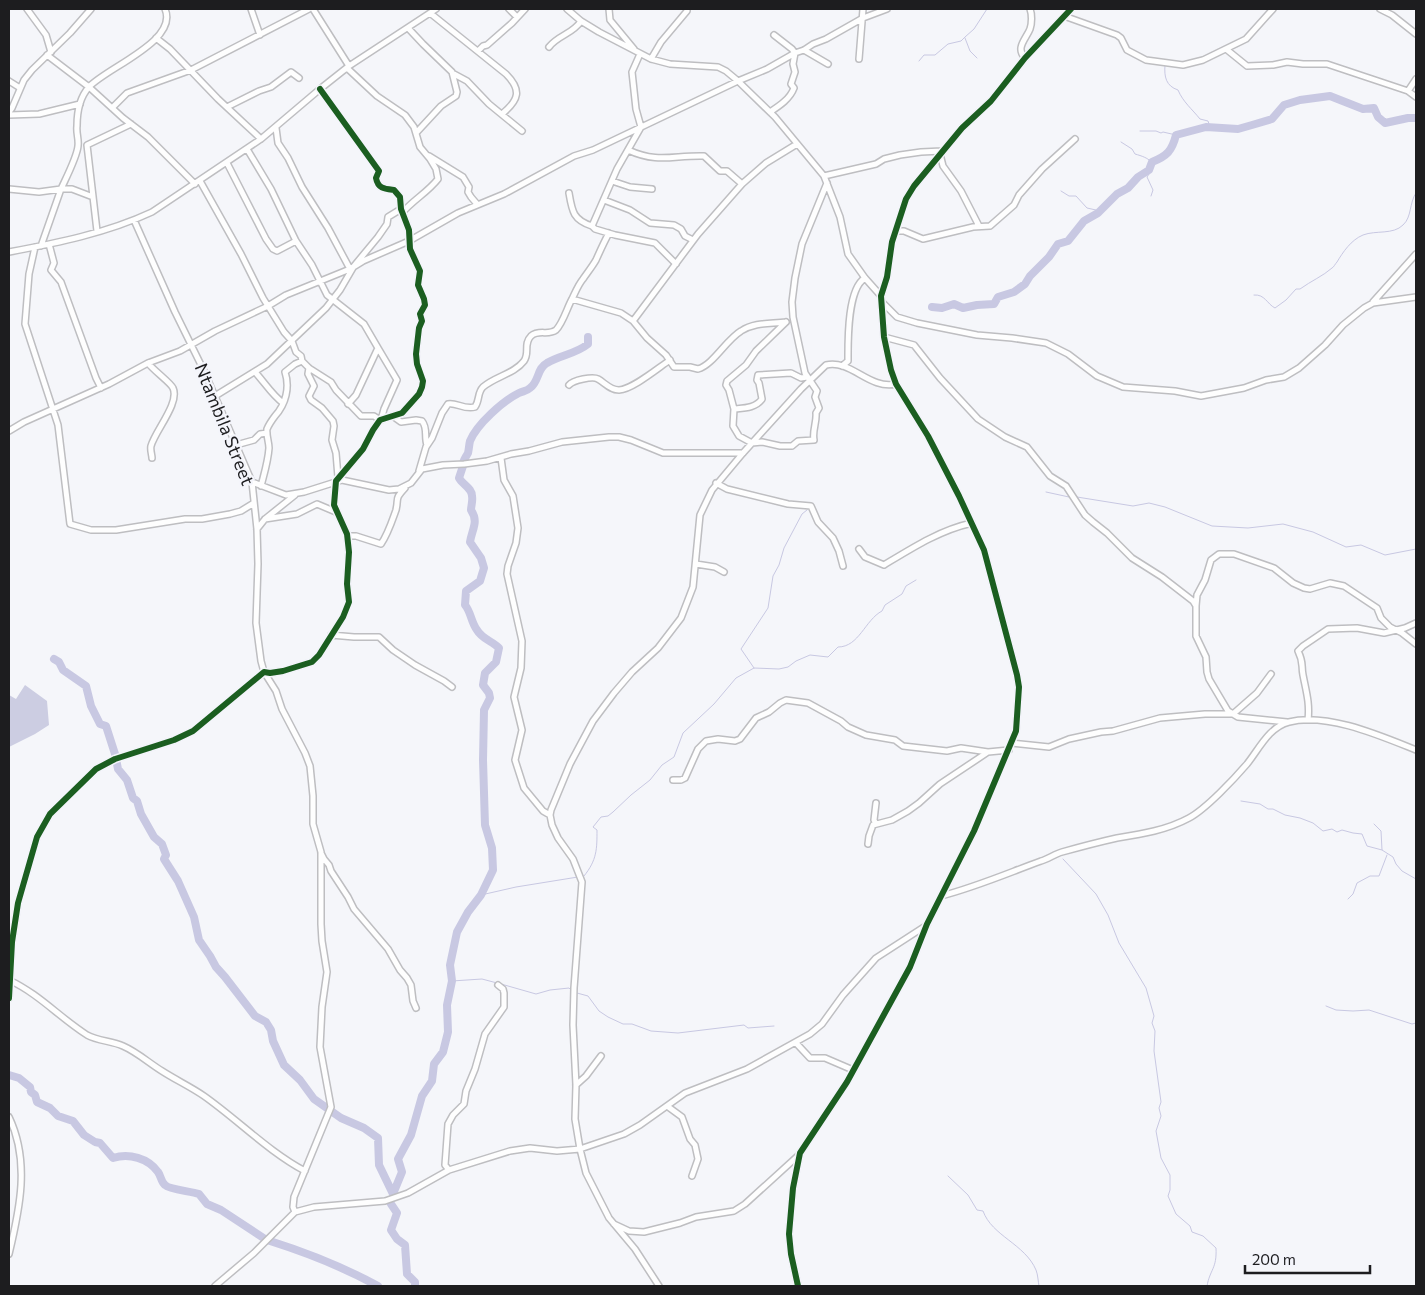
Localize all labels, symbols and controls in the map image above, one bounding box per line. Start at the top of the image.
street label: Ntambila Street [191,360,259,488]
scale bar [1245,1242,1370,1274]
text: 200 m [1252,1250,1296,1268]

